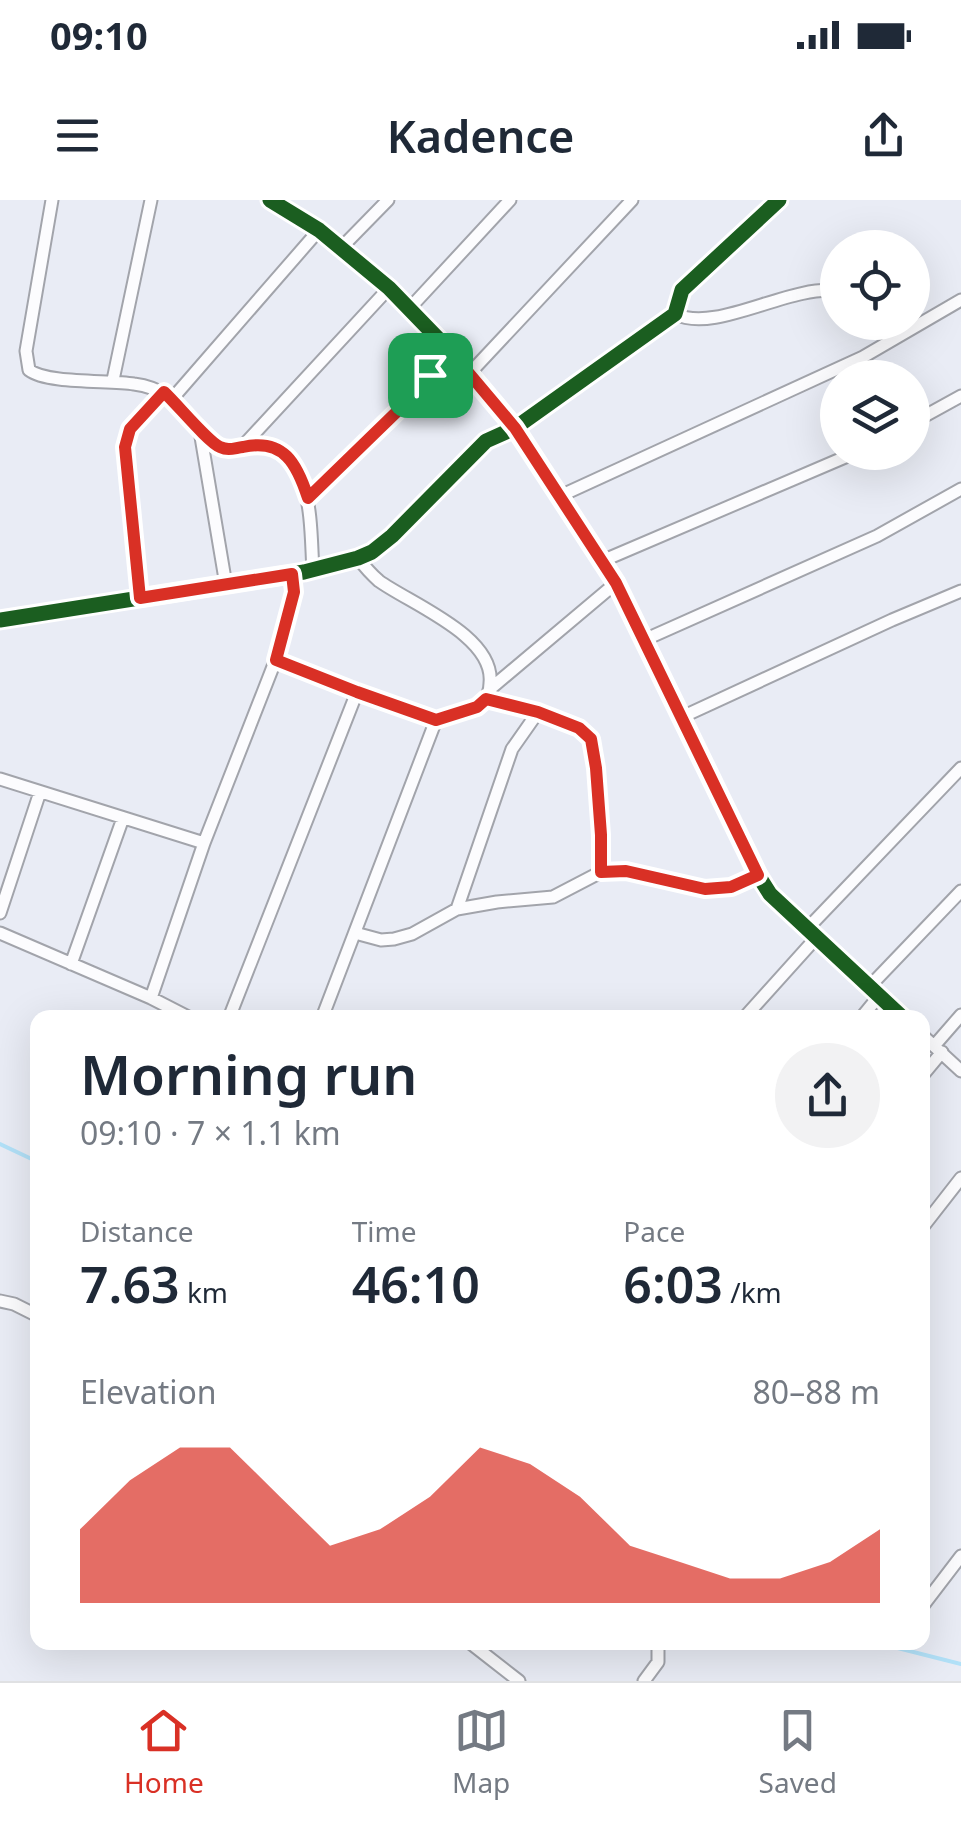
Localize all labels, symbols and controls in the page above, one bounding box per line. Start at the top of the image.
text: 09:10 [50,9,148,61]
text: Kadence [387,105,574,166]
icon: menu [50,108,105,163]
icon: share [856,108,911,163]
map controls [820,230,930,470]
button: locate [820,230,930,340]
pin [388,333,473,418]
icon: arrive [403,348,458,403]
button: layers [820,360,930,470]
text: Morning run [80,1036,417,1111]
button: share [775,1043,880,1148]
text: 09:10 · 7 × 1.1 km [80,1111,341,1154]
text: Distance [80,1212,193,1250]
text: Time [352,1212,416,1250]
text: Pace [623,1212,685,1250]
text: 7.63 [80,1250,180,1318]
text: 46:10 [352,1250,480,1318]
text: 6:03 [623,1250,723,1318]
text: km [180,1273,228,1311]
text: /km [723,1273,782,1311]
text: Elevation [80,1370,217,1413]
text: 80–88 m [753,1370,880,1413]
tab: Home [124,1703,204,1801]
tab: Map [452,1703,510,1801]
tab: Saved [759,1703,837,1801]

